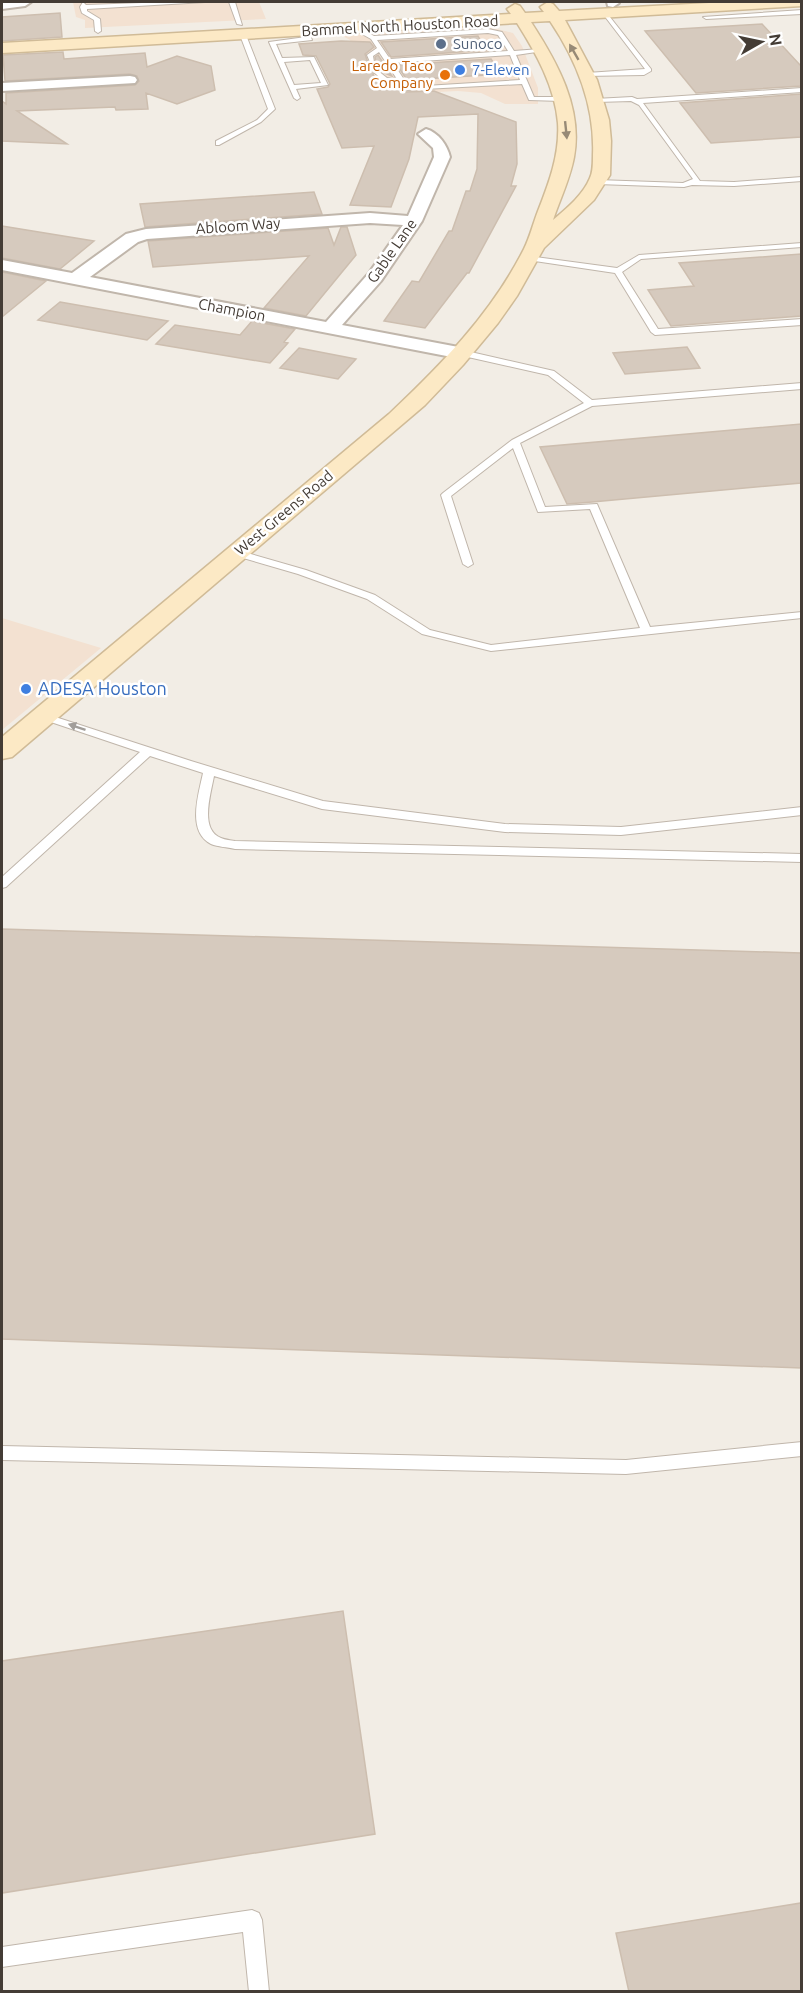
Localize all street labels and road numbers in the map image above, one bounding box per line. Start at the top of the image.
street label: Bammel North Houston Road [301,12,499,39]
street label: Abloom Way [195,214,281,237]
street label: Gable Lane [363,215,420,286]
street label: Champion [197,295,267,324]
street label: West Greens Road [231,467,336,559]

